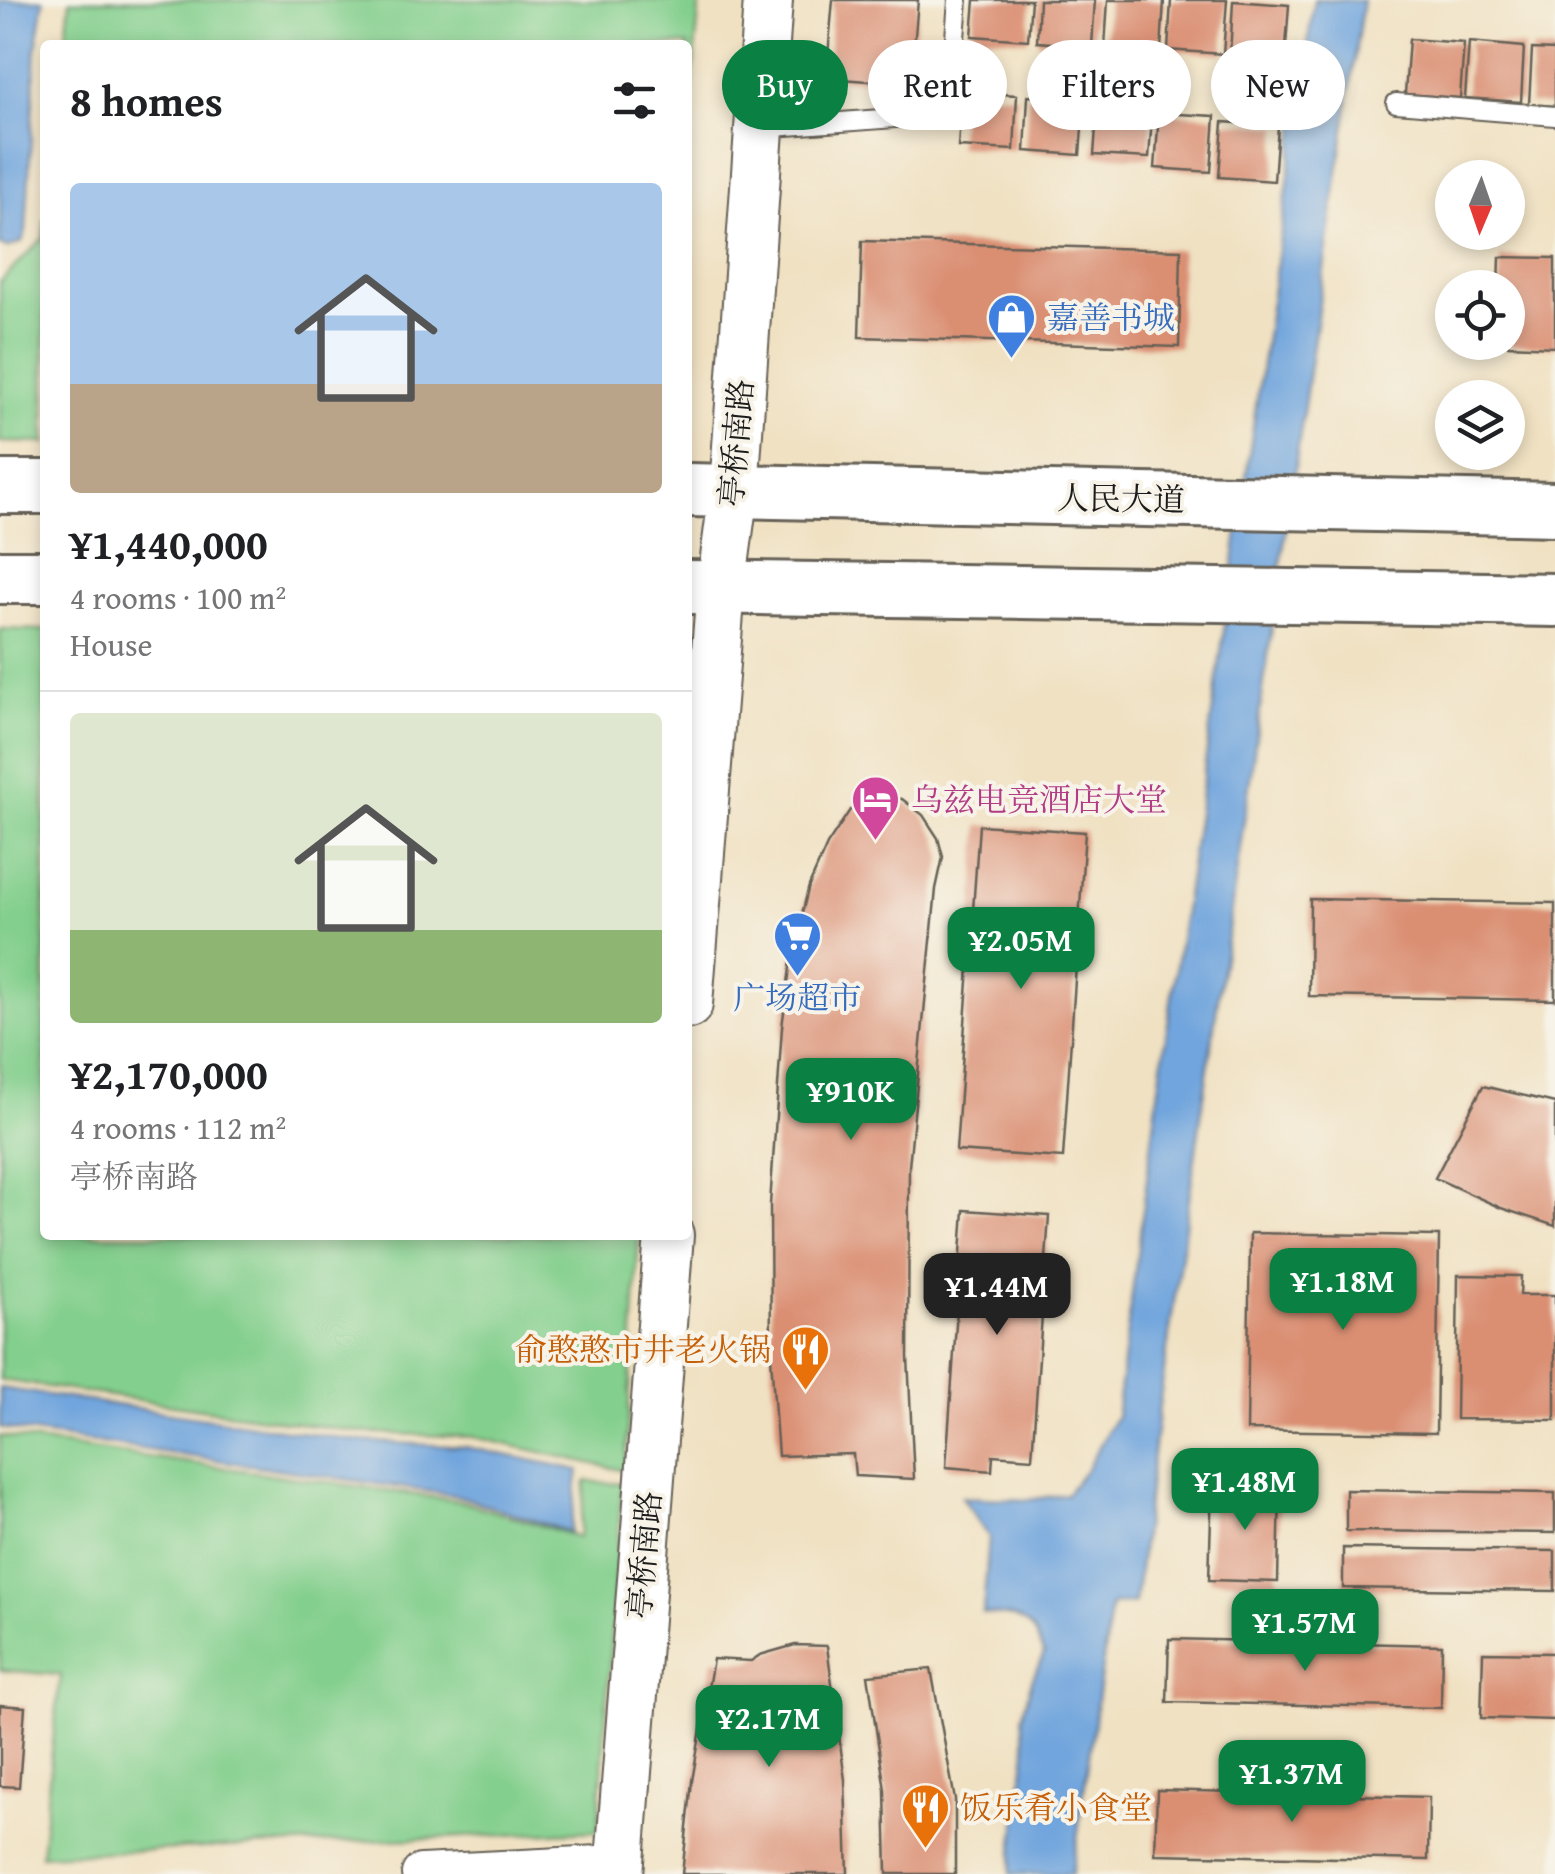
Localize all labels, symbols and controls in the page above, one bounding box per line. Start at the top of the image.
chip: Buy [722,40,848,130]
chip: Rent [868,40,1007,130]
chip: Filters [1027,40,1191,130]
chip: New [1211,40,1345,130]
text: 8 homes [70,70,223,131]
icon: filters [607,73,662,128]
north arrow [1435,160,1525,250]
map controls [1435,160,1525,470]
icon: home [276,248,456,428]
button: locate [1435,270,1525,360]
shop icon: 嘉善书城 [986,292,1038,360]
place label: 嘉善书城 [1047,294,1175,341]
street label: 亭桥南路 [707,377,764,509]
button: layers [1435,380,1525,470]
street label: 人民大道 [1057,474,1185,523]
text: ¥1,440,000 [70,513,268,574]
text: 4 rooms · 100 m² [70,574,286,621]
text: House [70,621,153,668]
hotel icon: 乌兹电竞酒店大堂 [850,774,902,842]
place label: 乌兹电竞酒店大堂 [911,776,1167,823]
icon: home [276,778,456,958]
pin: ¥2.05M [940,907,1102,992]
supermarket icon: 广场超市 [771,910,823,978]
text: ¥2.05M [970,916,1072,963]
place label: 广场超市 [733,974,861,1021]
text: ¥2,170,000 [70,1043,268,1104]
pin: ¥910K [781,1058,921,1143]
text: ¥910K [808,1067,894,1114]
text: 4 rooms · 112 m² [70,1104,286,1151]
text: 亭桥南路 [70,1153,198,1200]
pin: ¥1.18M [1262,1248,1424,1333]
pin: ¥1.44M [916,1253,1078,1338]
text: ¥1.18M [1292,1257,1394,1304]
text: ¥1.44M [946,1262,1048,1309]
restaurant icon: 俞憨憨市井老火锅 [780,1324,832,1392]
place label: 俞憨憨市井老火锅 [515,1326,771,1373]
pin: ¥1.48M [1164,1448,1326,1533]
text: ¥1.48M [1194,1457,1296,1504]
street label: 亭桥南路 [615,1489,672,1621]
pin: ¥1.57M [1224,1589,1386,1674]
text: ¥1.57M [1254,1598,1356,1645]
pin: ¥2.17M [688,1685,850,1770]
text: ¥2.17M [718,1694,820,1741]
pin: ¥1.37M [1211,1740,1373,1825]
text: ¥1.37M [1241,1749,1343,1796]
restaurant icon: 饭乐肴小食堂 [899,1782,951,1850]
place label: 饭乐肴小食堂 [960,1784,1152,1831]

